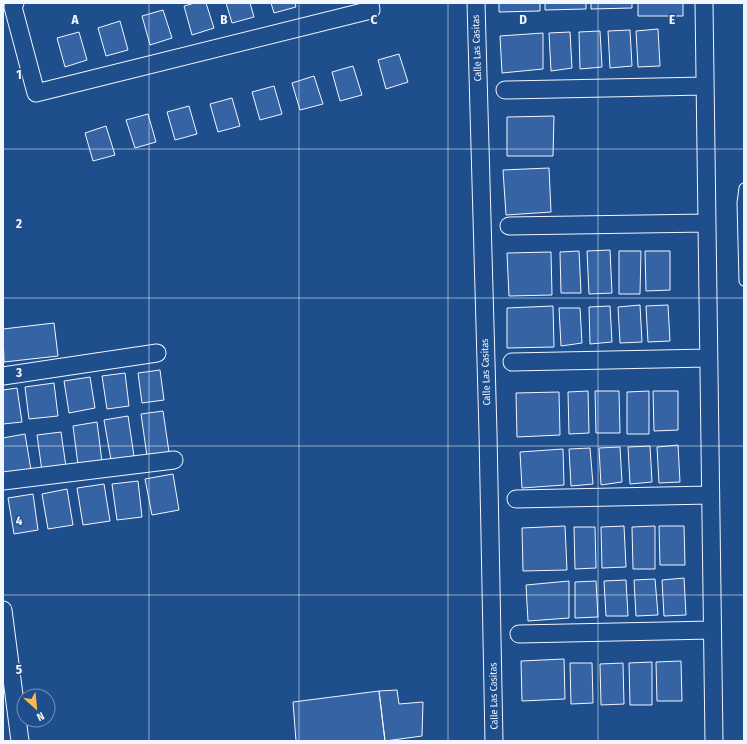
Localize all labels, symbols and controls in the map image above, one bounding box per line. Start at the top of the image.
text: A [70,12,79,27]
text: B [220,12,228,27]
text: C [371,12,378,27]
text: D [519,12,527,27]
text: E [669,12,675,27]
street label: Calle Las Casitas [470,14,484,82]
text: 1 [16,67,22,82]
text: 2 [15,216,22,231]
street label: Calle Las Casitas [479,338,493,406]
text: 3 [15,365,22,380]
text: 4 [16,513,23,528]
text: 5 [16,662,22,677]
street label: Calle Las Casitas [487,662,501,730]
north arrow [16,688,56,728]
text: N [34,709,46,724]

